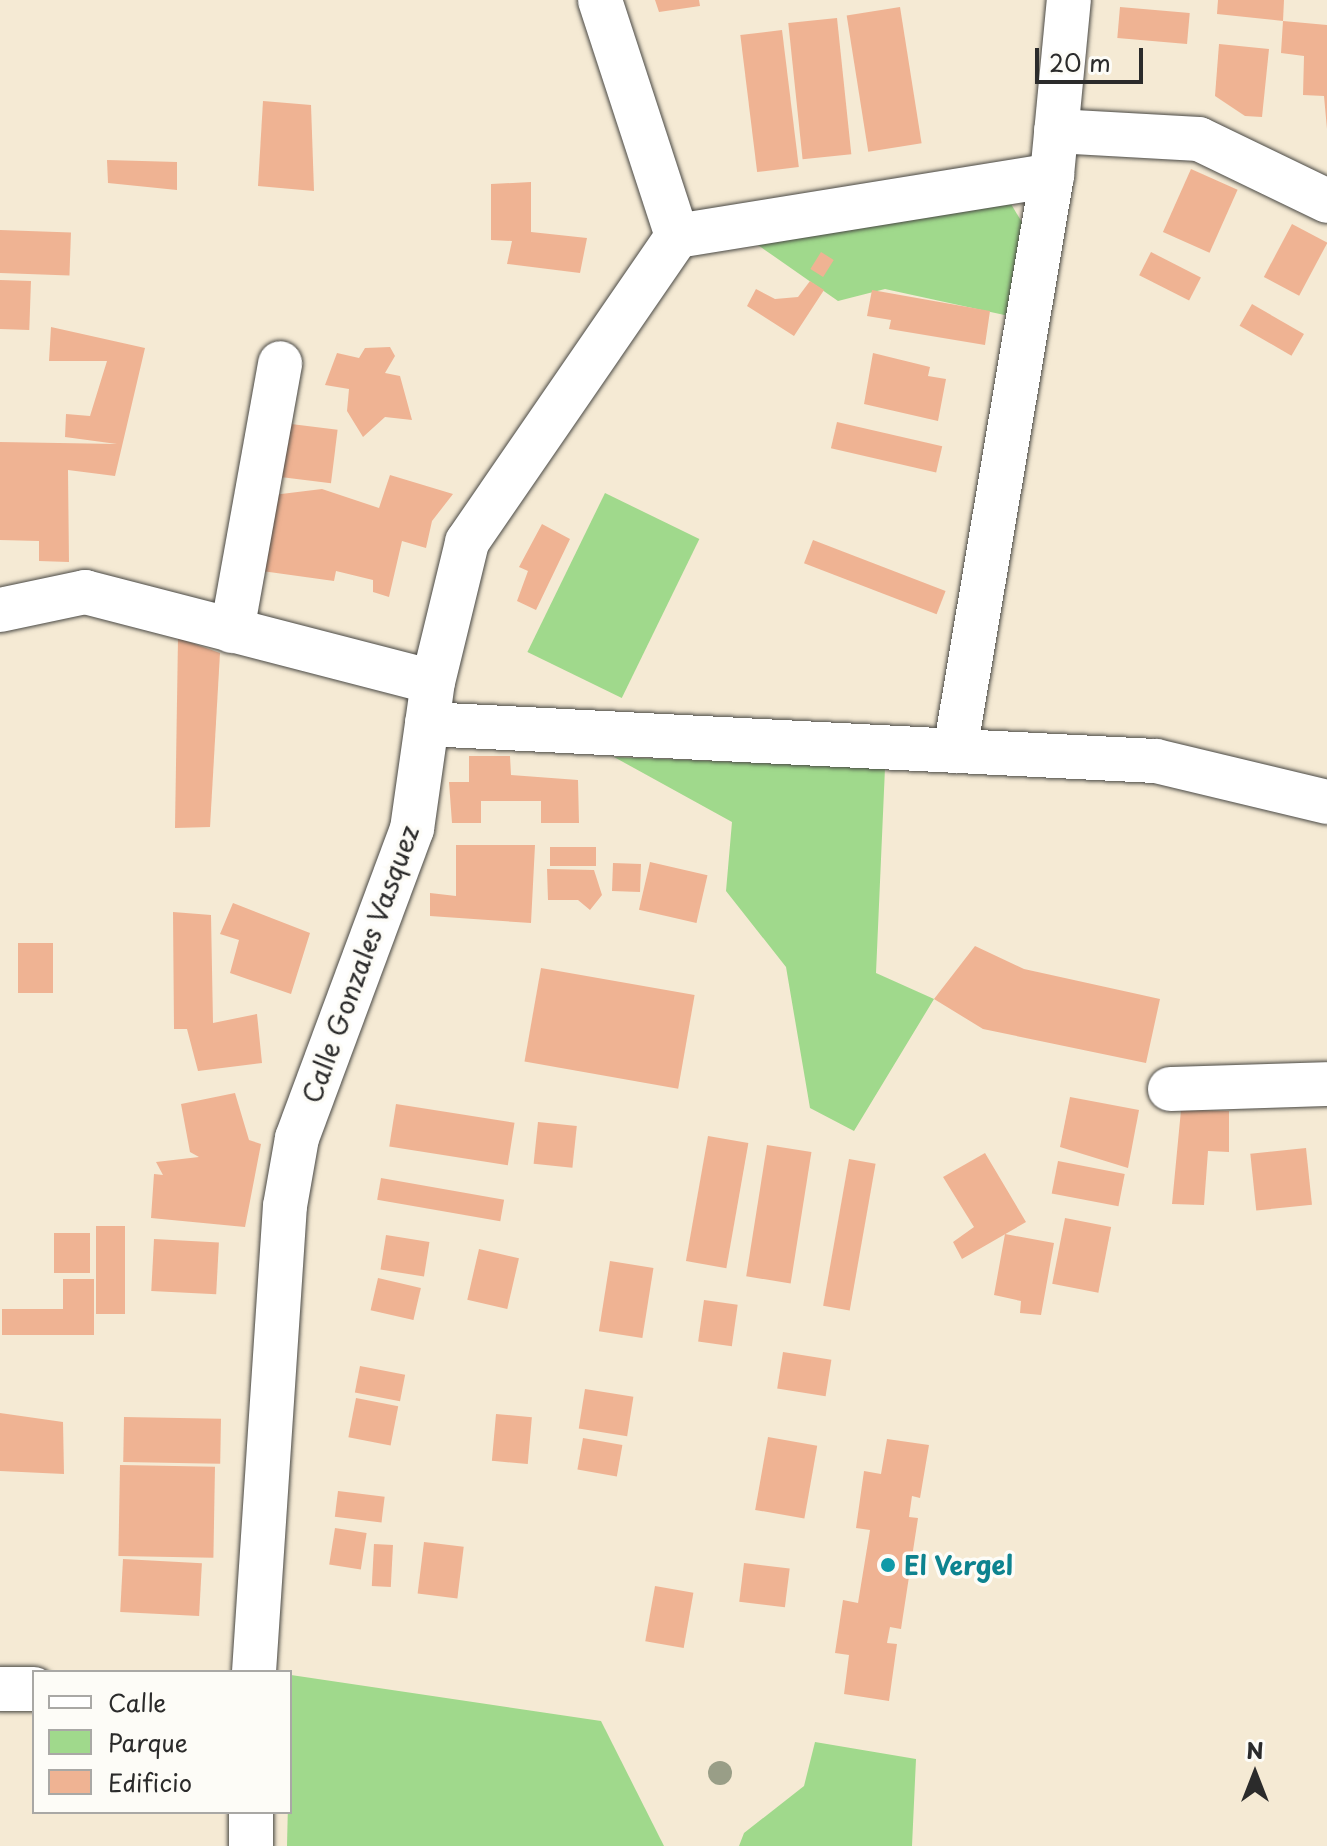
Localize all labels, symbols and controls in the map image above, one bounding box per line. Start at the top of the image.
scale bar [1039,32,1147,82]
text: 20 m [1049,44,1111,80]
street label: Calle Gonzales Vasquez [294,819,426,1109]
place label: El Vergel [904,1549,1015,1581]
marker: El Vergel [879,1556,897,1574]
legend [32,1670,292,1814]
text: Calle [108,1684,166,1720]
text: Parque [108,1724,188,1760]
text: N [1246,1733,1264,1766]
north arrow [1215,1734,1295,1814]
text: Edificio [108,1764,192,1800]

